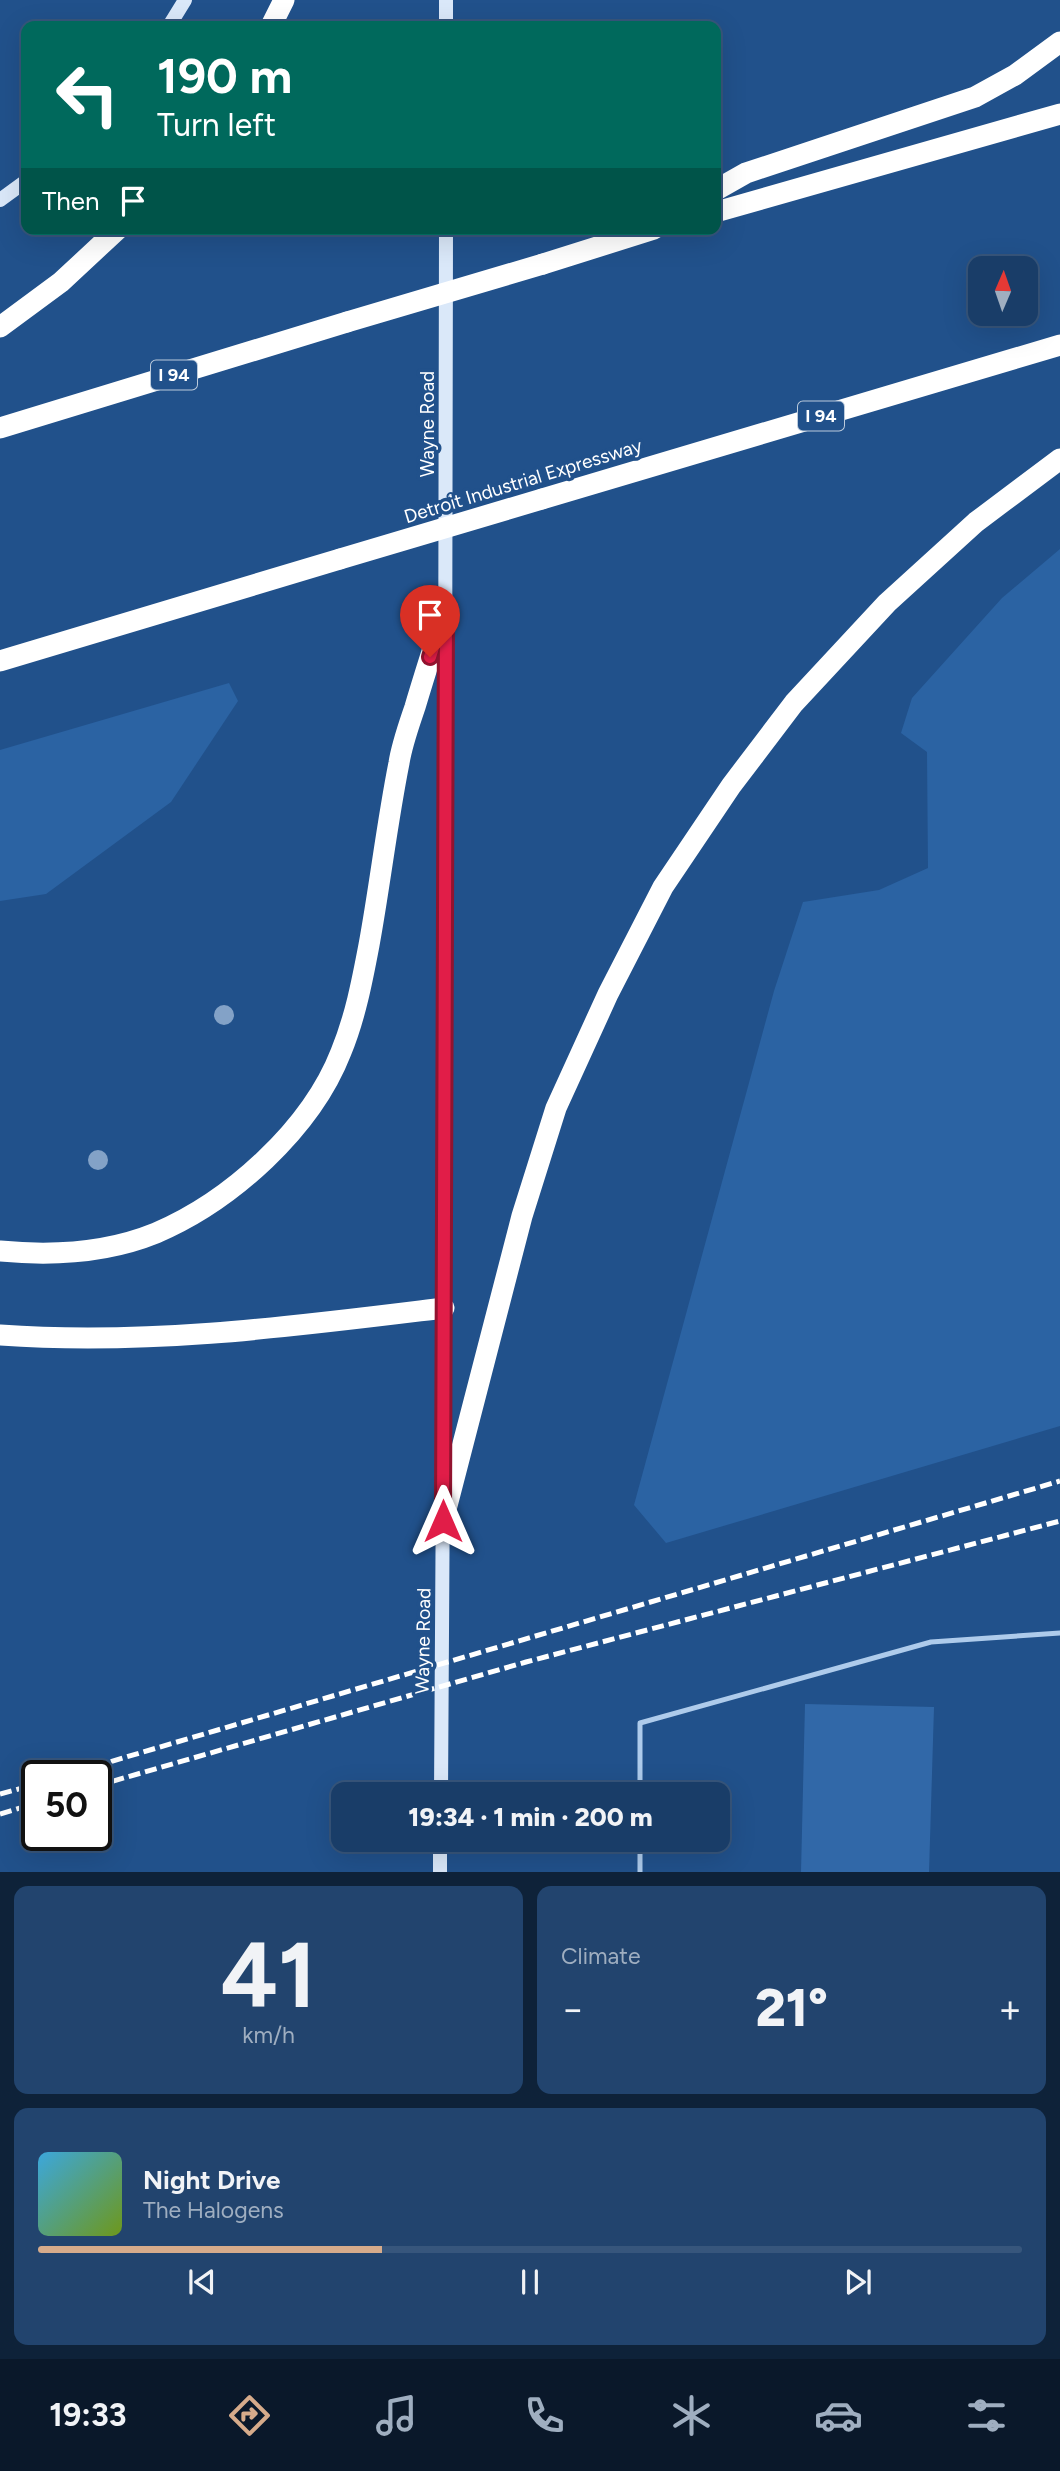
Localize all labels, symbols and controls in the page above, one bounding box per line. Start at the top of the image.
text: 190 m [157,46,292,105]
icon: left [42,49,133,140]
text: Turn left [157,106,276,144]
icon: arrive [114,182,152,220]
text: Then [42,185,100,217]
north arrow [968,256,1038,326]
map controls [968,256,1038,326]
road number: I 94 [151,360,197,390]
street label: Wayne Road [416,371,439,477]
road number: I 94 [798,402,844,430]
street label: Detroit Industrial Expressway [401,434,645,528]
pin [400,585,460,657]
icon: arrive [411,596,449,634]
position arrow [406,1484,480,1558]
street label: Wayne Road [411,1588,435,1694]
speed limit sign: 50 [21,1760,112,1851]
text: 19:34 · 1 min · 200 m [408,1801,653,1833]
text: 41 [220,1921,317,2030]
text: Climate [561,1942,640,1970]
text: 21° [755,1977,828,2039]
text: − [561,1986,585,2032]
text: + [998,1986,1022,2032]
text: km/h [242,2021,295,2049]
text: Night Drive [143,2164,280,2196]
text: The Halogens [143,2196,284,2224]
icon: previous [183,2263,221,2301]
icon: pause [511,2263,549,2301]
icon: next [839,2263,877,2301]
icon: directions [225,2391,274,2440]
icon: music [372,2391,421,2440]
icon: phone [520,2391,569,2440]
icon: climate [667,2391,716,2440]
icon: car [814,2391,863,2440]
icon: filters [962,2391,1011,2440]
text: 19:33 [49,2396,126,2434]

